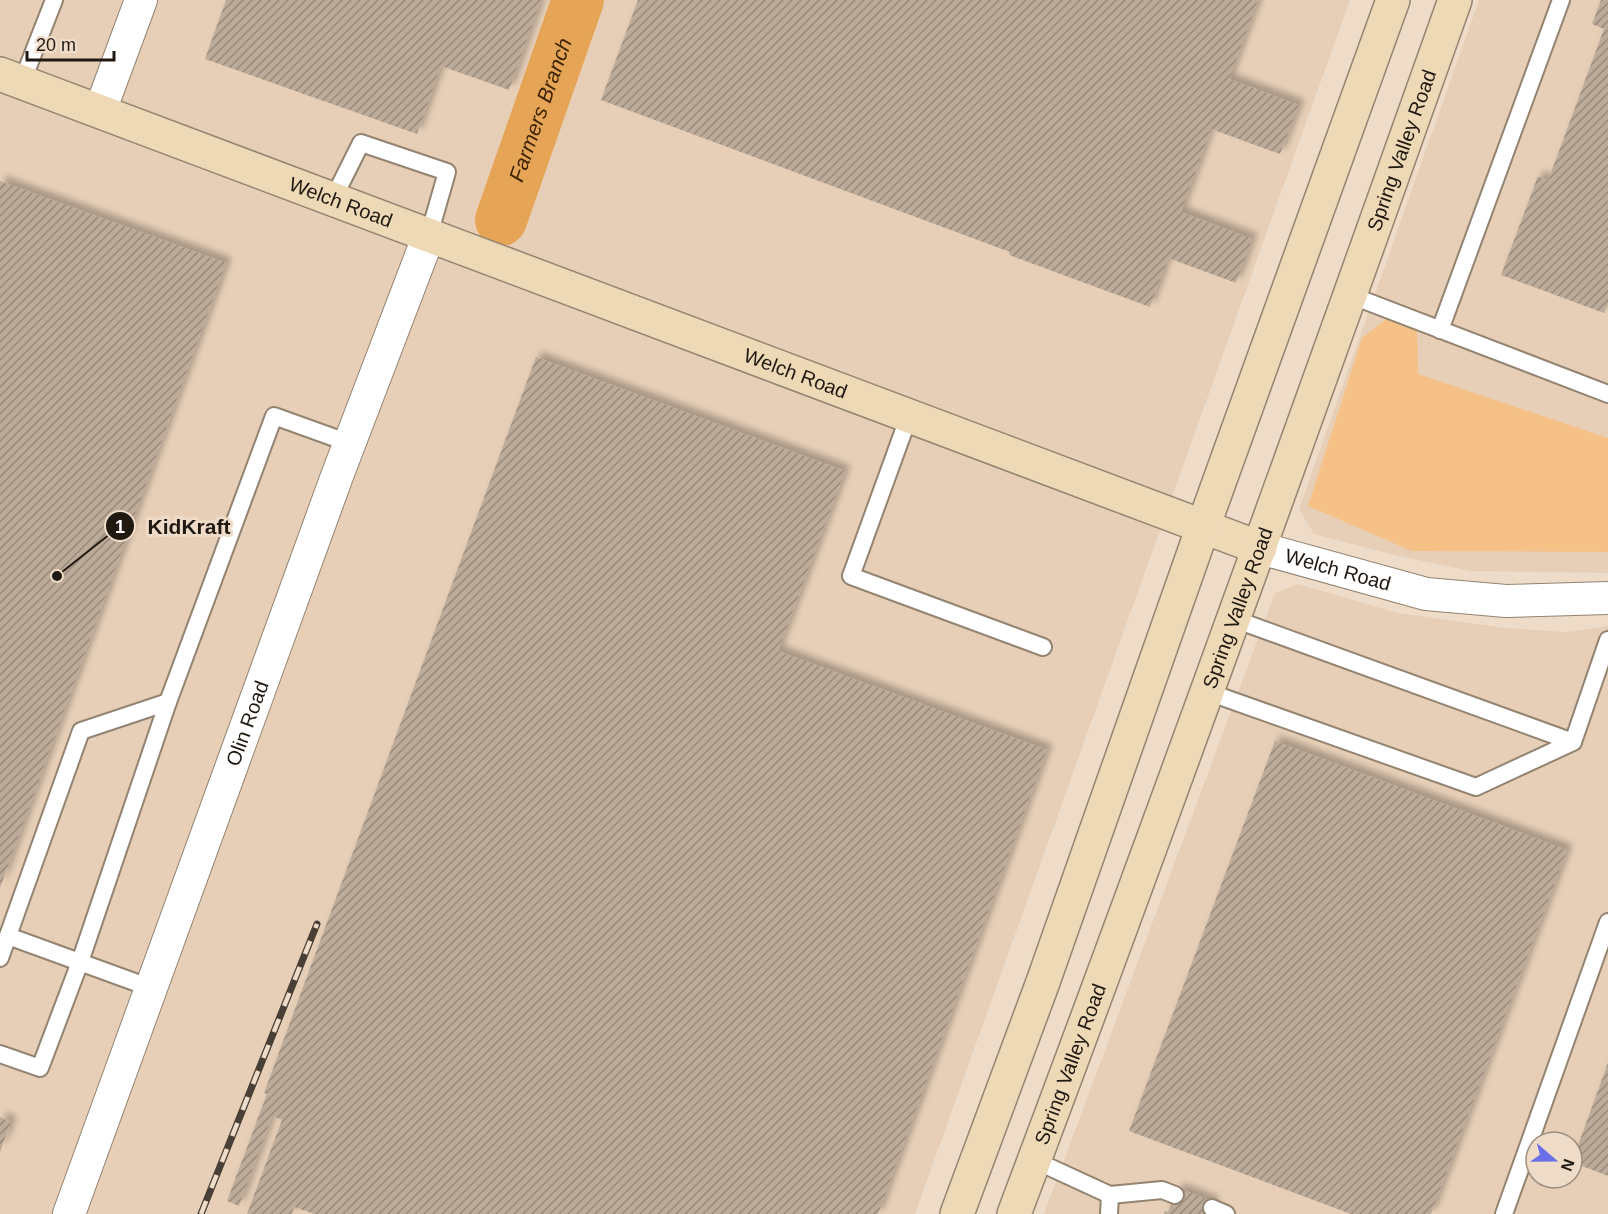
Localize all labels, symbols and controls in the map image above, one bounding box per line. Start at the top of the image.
scale bar [27,24,114,62]
text: 20 m [36,35,76,55]
water label: Farmers Branch [504,35,575,184]
street label: Spring Valley Road [1363,67,1440,234]
street label: Welch Road [286,173,395,232]
street label: Welch Road [741,344,850,403]
callout: KidKraft [105,507,242,546]
text: KidKraft [148,515,230,538]
text: 1 [115,517,125,537]
street label: Spring Valley Road [1198,524,1277,691]
street label: Welch Road [1283,545,1393,595]
street label: Olin Road [222,678,273,769]
street label: Spring Valley Road [1030,981,1110,1148]
north arrow [1524,1130,1584,1190]
text: N [1558,1157,1578,1173]

